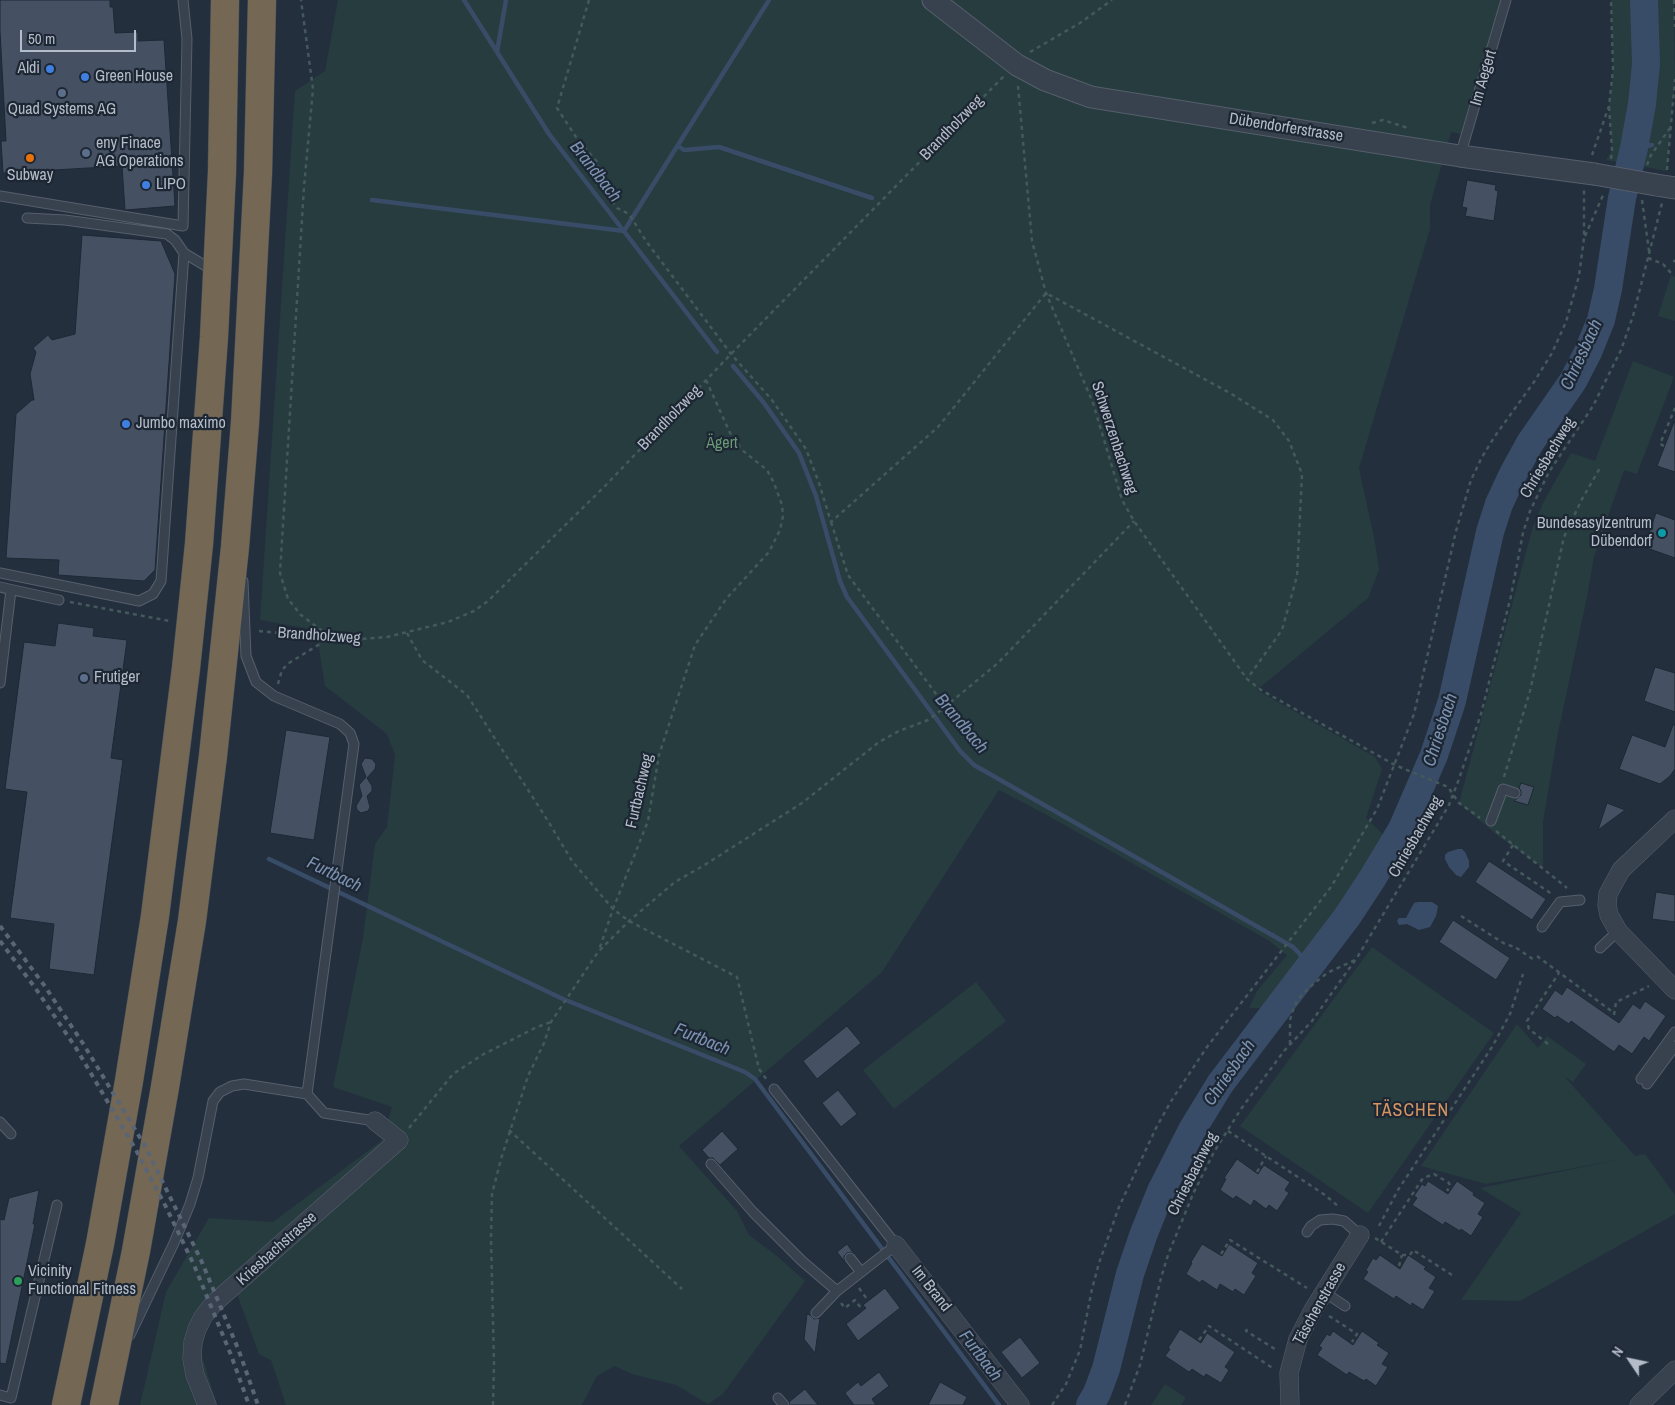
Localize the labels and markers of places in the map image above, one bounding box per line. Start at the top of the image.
place label: Aldi [17,59,40,79]
marker: Aldi [44,63,56,75]
place label: Green House [95,67,173,87]
marker: Green House [79,71,91,83]
marker: Quad Systems AG [56,87,68,99]
place label: Quad Systems AG [8,100,116,120]
place label: eny Finace AG Operations [96,134,184,172]
marker: eny Finace AG Operations [80,147,92,159]
marker: Subway [24,152,36,164]
place label: Subway [7,166,53,186]
place label: LIPO [156,175,186,195]
marker: LIPO [140,179,152,191]
place label: Jumbo maximo [136,414,226,434]
marker: Jumbo maximo [120,418,132,430]
place label: Bundesasylzentrum Dübendorf [1537,514,1652,552]
marker: Bundesasylzentrum Dübendorf [1656,527,1668,539]
place label: Frutiger [94,668,140,688]
marker: Frutiger [78,672,90,684]
place label: Vicinity Functional Fitness [28,1262,136,1300]
marker: Vicinity Functional Fitness [12,1275,24,1287]

